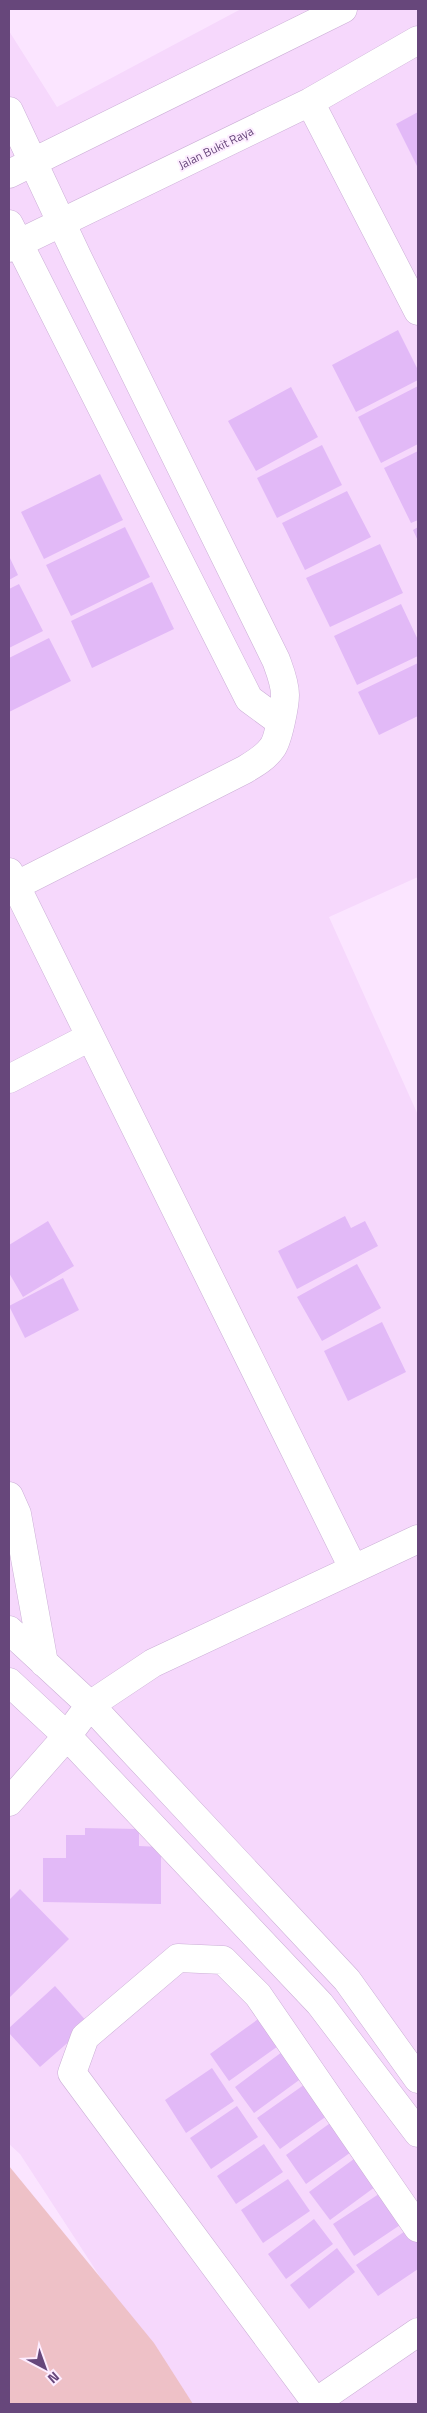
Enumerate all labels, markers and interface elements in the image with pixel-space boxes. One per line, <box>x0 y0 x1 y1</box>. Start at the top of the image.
street label: Jalan Bukit Raya <box>175 121 257 174</box>
north arrow <box>20 2343 70 2393</box>
text: N <box>43 2367 64 2389</box>

